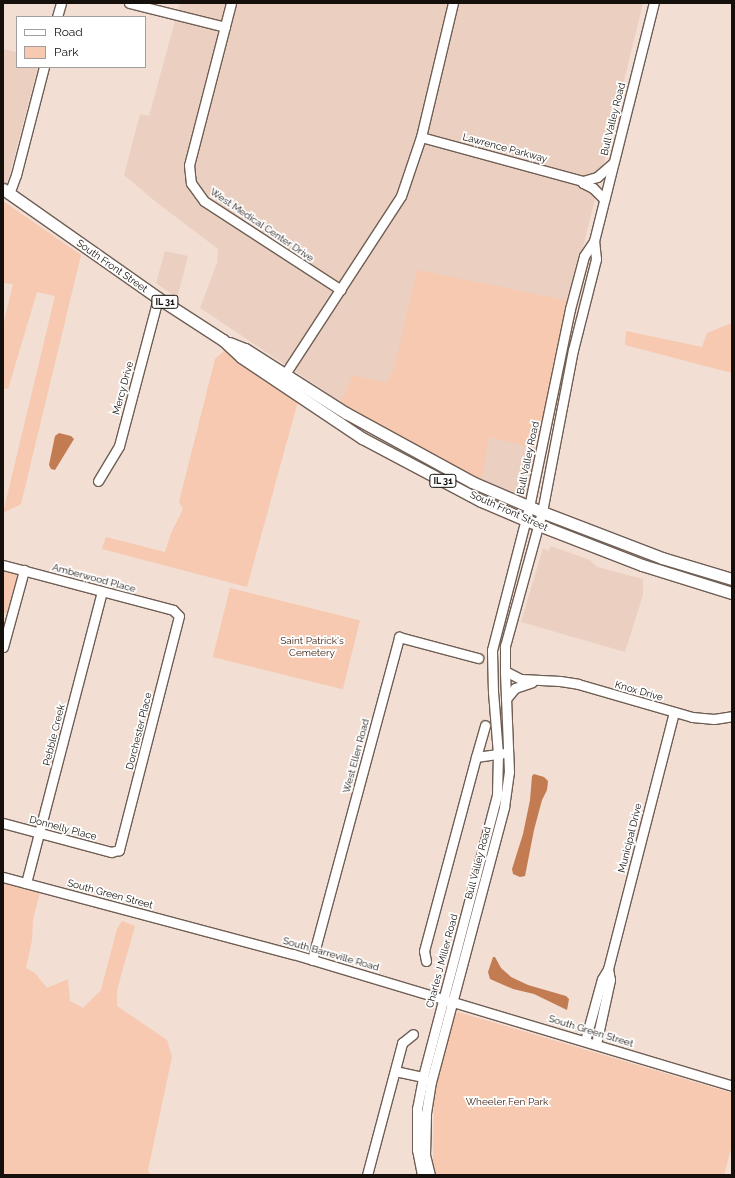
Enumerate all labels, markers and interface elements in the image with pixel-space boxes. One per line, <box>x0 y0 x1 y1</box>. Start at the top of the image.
legend <box>16 16 146 68</box>
text: Road <box>54 25 83 39</box>
text: Park <box>54 45 79 59</box>
street label: Bull Valley Road <box>598 81 628 157</box>
street label: Lawrence Parkway <box>461 131 549 165</box>
street label: West Medical Center Drive <box>208 186 316 264</box>
street label: South Front Street <box>74 237 150 295</box>
road number: IL 31 <box>151 295 179 309</box>
street label: Mercy Drive <box>110 360 136 416</box>
street label: Bull Valley Road <box>514 420 542 496</box>
road number: IL 31 <box>429 474 457 488</box>
street label: South Front Street <box>468 488 550 534</box>
street label: Amberwood Place <box>51 561 137 595</box>
park label: Saint Patrick's Cemetery <box>280 634 344 658</box>
street label: Knox Drive <box>614 678 664 704</box>
street label: Dorchester Place <box>124 691 154 771</box>
street label: Pebble Creek <box>41 703 67 767</box>
street label: West Ellen Road <box>340 718 372 794</box>
street label: Municipal Drive <box>616 802 644 874</box>
street label: Donnelly Place <box>28 813 98 843</box>
street label: Bull Valley Road <box>462 825 494 901</box>
street label: South Green Street <box>66 877 154 911</box>
street label: Charles J Miller Road <box>424 912 460 1010</box>
street label: South Barreville Road <box>281 934 381 974</box>
street label: South Green Street <box>547 1012 635 1050</box>
park label: Wheeler Fen Park <box>466 1096 548 1108</box>

